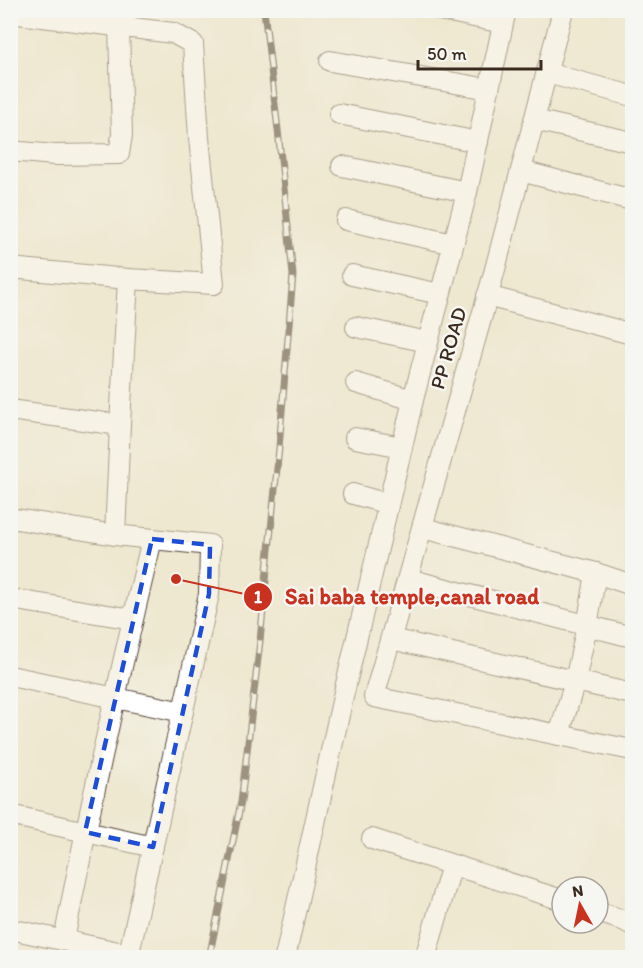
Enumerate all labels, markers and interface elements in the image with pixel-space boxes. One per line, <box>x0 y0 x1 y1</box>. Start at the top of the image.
scale bar <box>418 33 541 71</box>
text: 50 m <box>427 43 467 65</box>
street label: PP ROAD <box>424 304 472 392</box>
callout: Sai baba temple,canal road <box>243 577 551 617</box>
text: Sai baba temple,canal road <box>285 583 539 610</box>
text: 1 <box>254 586 263 608</box>
north arrow <box>550 875 610 935</box>
text: N <box>571 880 585 901</box>

